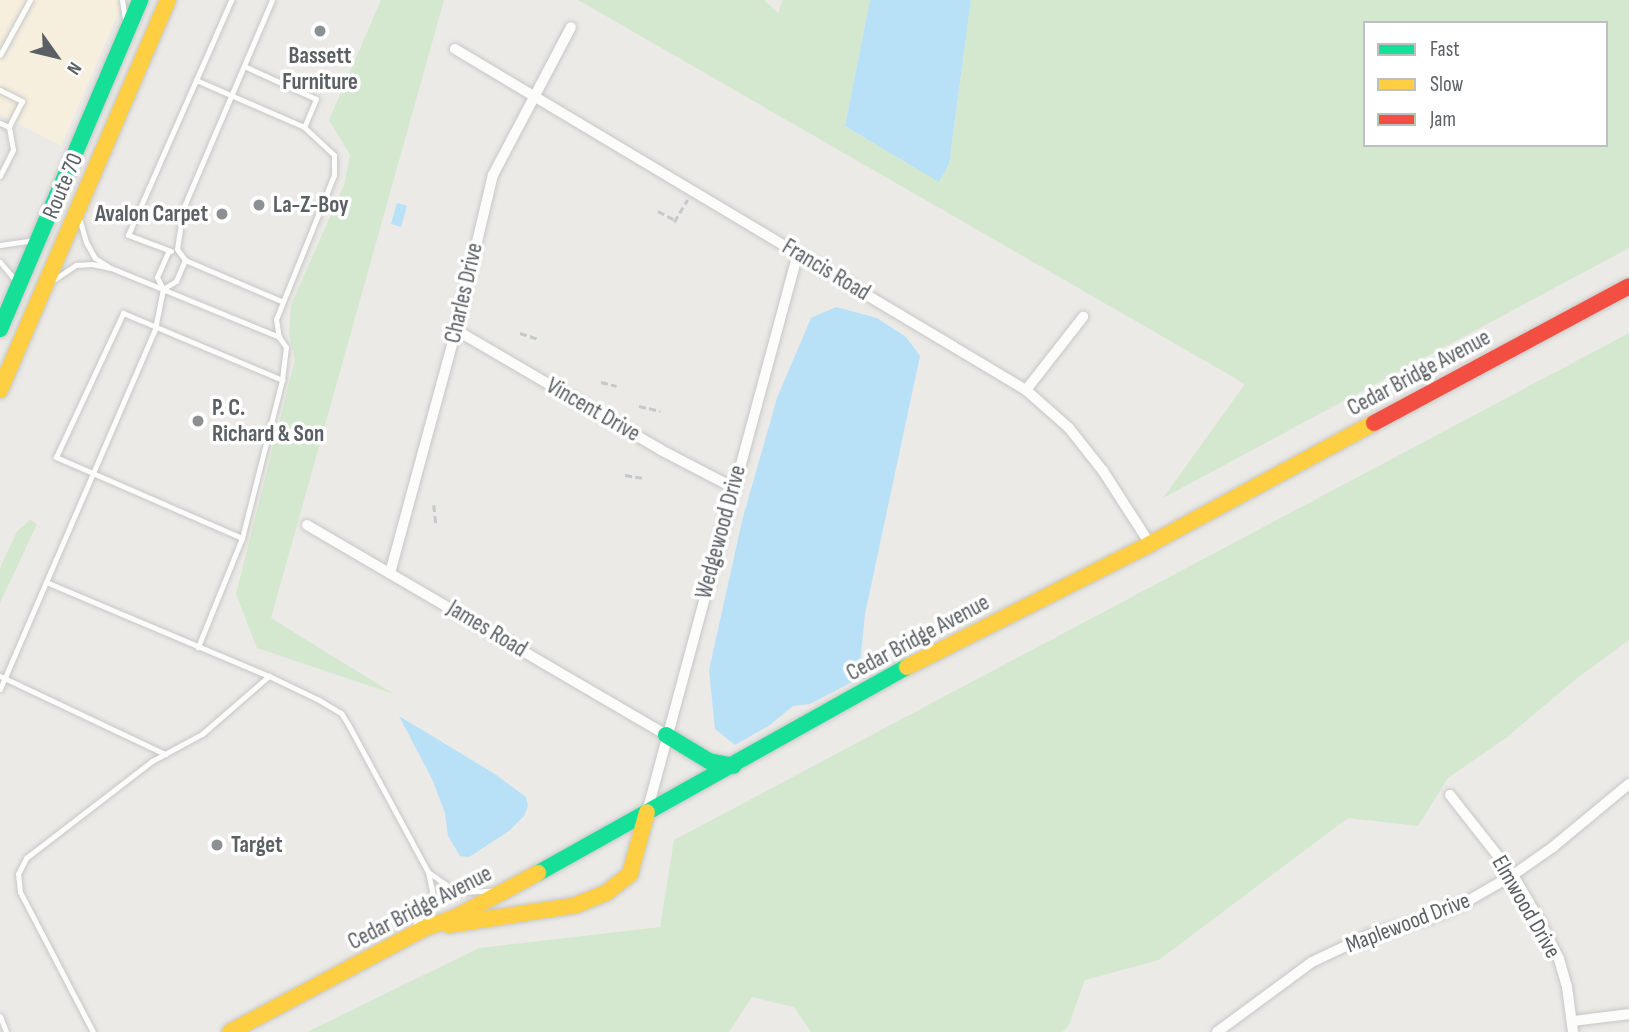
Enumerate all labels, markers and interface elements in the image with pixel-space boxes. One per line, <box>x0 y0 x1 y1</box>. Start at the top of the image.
north arrow <box>21 21 91 91</box>
legend <box>1363 21 1608 147</box>
marker: Bassett Furniture <box>312 23 328 39</box>
text: Fast <box>1430 37 1460 62</box>
place label: Bassett Furniture <box>282 42 358 96</box>
text: N <box>61 57 86 79</box>
text: Slow <box>1430 72 1463 97</box>
text: Jam <box>1430 107 1456 132</box>
street label: Route 70 <box>37 149 89 223</box>
place label: La-Z-Boy <box>273 191 349 219</box>
marker: La-Z-Boy <box>251 197 267 213</box>
place label: Avalon Carpet <box>95 200 208 228</box>
marker: Avalon Carpet <box>214 206 230 222</box>
street label: Francis Road <box>777 233 875 307</box>
street label: Charles Drive <box>439 240 489 346</box>
street label: Cedar Bridge Avenue <box>1343 324 1495 422</box>
street label: Vincent Drive <box>541 372 645 448</box>
place label: P. C. Richard & Son <box>212 394 324 448</box>
marker: P. C. Richard & Son <box>190 413 206 429</box>
street label: Wedgewood Drive <box>690 462 752 602</box>
street label: Cedar Bridge Avenue <box>842 589 994 687</box>
street label: James Road <box>442 595 532 663</box>
place label: Target <box>231 831 283 859</box>
marker: Target <box>209 837 225 853</box>
street label: Elmwood Drive <box>1486 851 1566 963</box>
street label: Cedar Bridge Avenue <box>343 860 497 956</box>
street label: Maplewood Drive <box>1342 887 1474 959</box>

